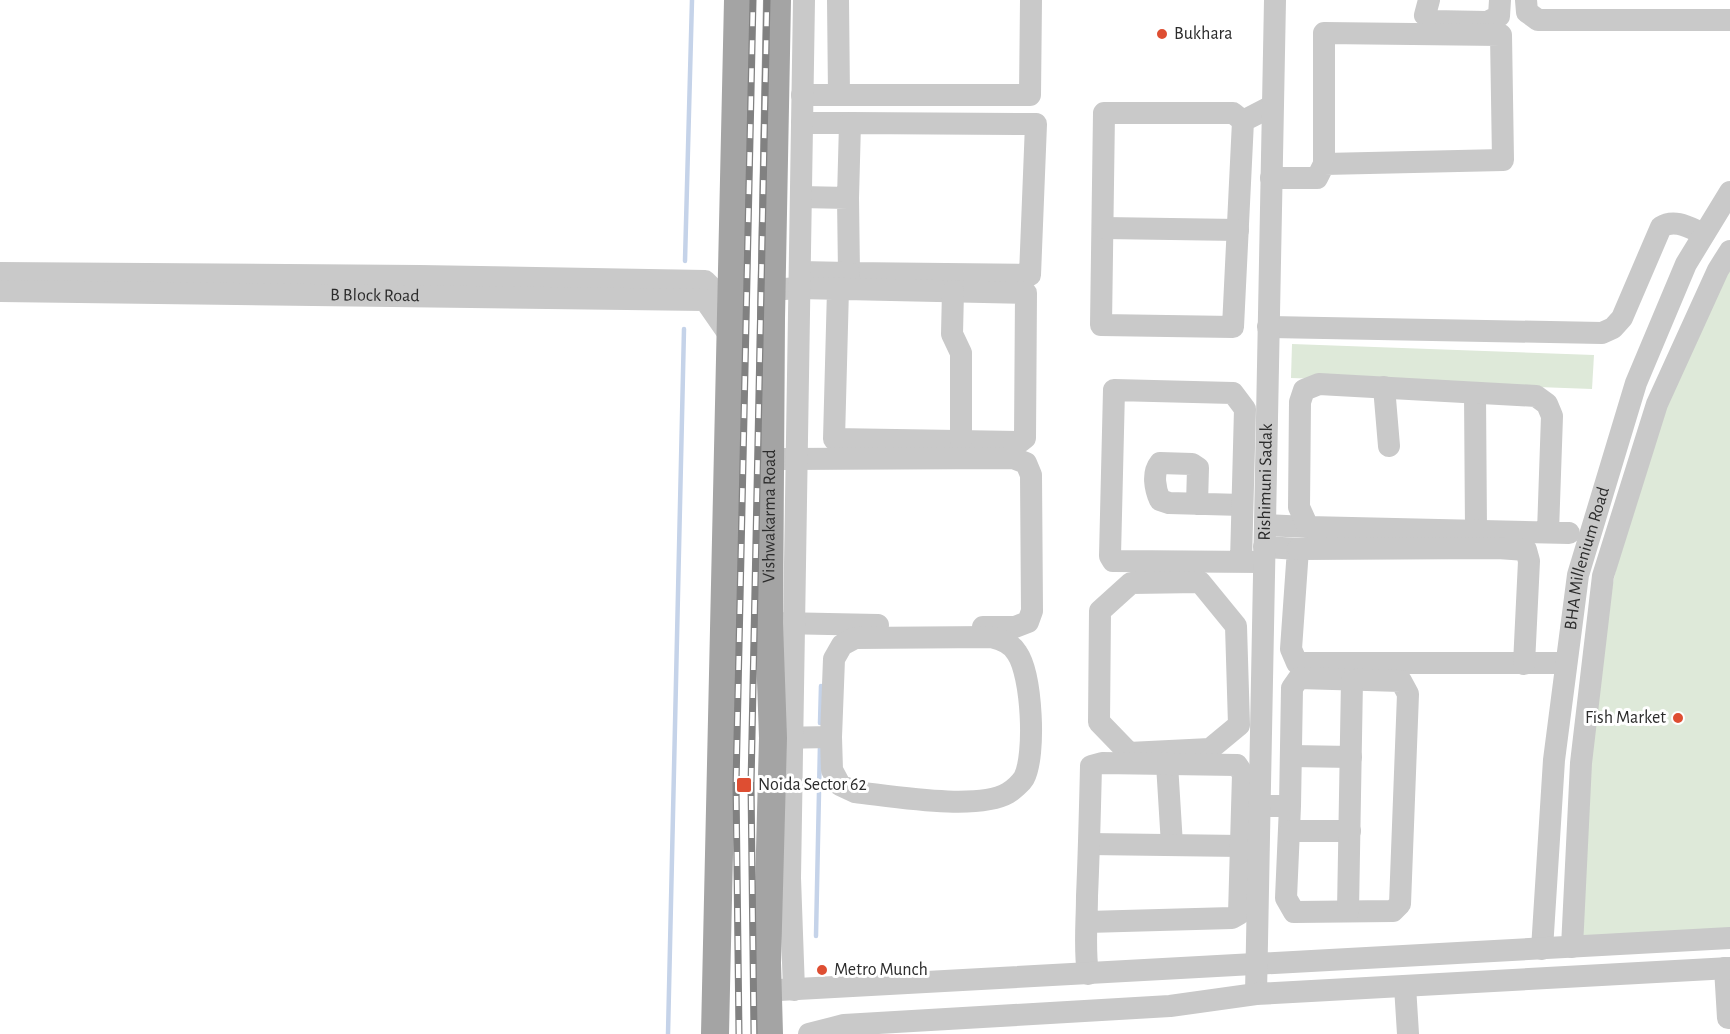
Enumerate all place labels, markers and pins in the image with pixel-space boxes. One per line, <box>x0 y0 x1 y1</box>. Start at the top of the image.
place label: Bukhara <box>1174 25 1233 43</box>
marker: Bukhara <box>1155 27 1169 41</box>
place label: Fish Market <box>1585 709 1666 727</box>
marker: Fish Market <box>1671 711 1685 725</box>
marker: Noida Sector 62 <box>735 776 753 794</box>
place label: Noida Sector 62 <box>758 776 867 794</box>
place label: Metro Munch <box>834 961 928 979</box>
marker: Metro Munch <box>815 963 829 977</box>

